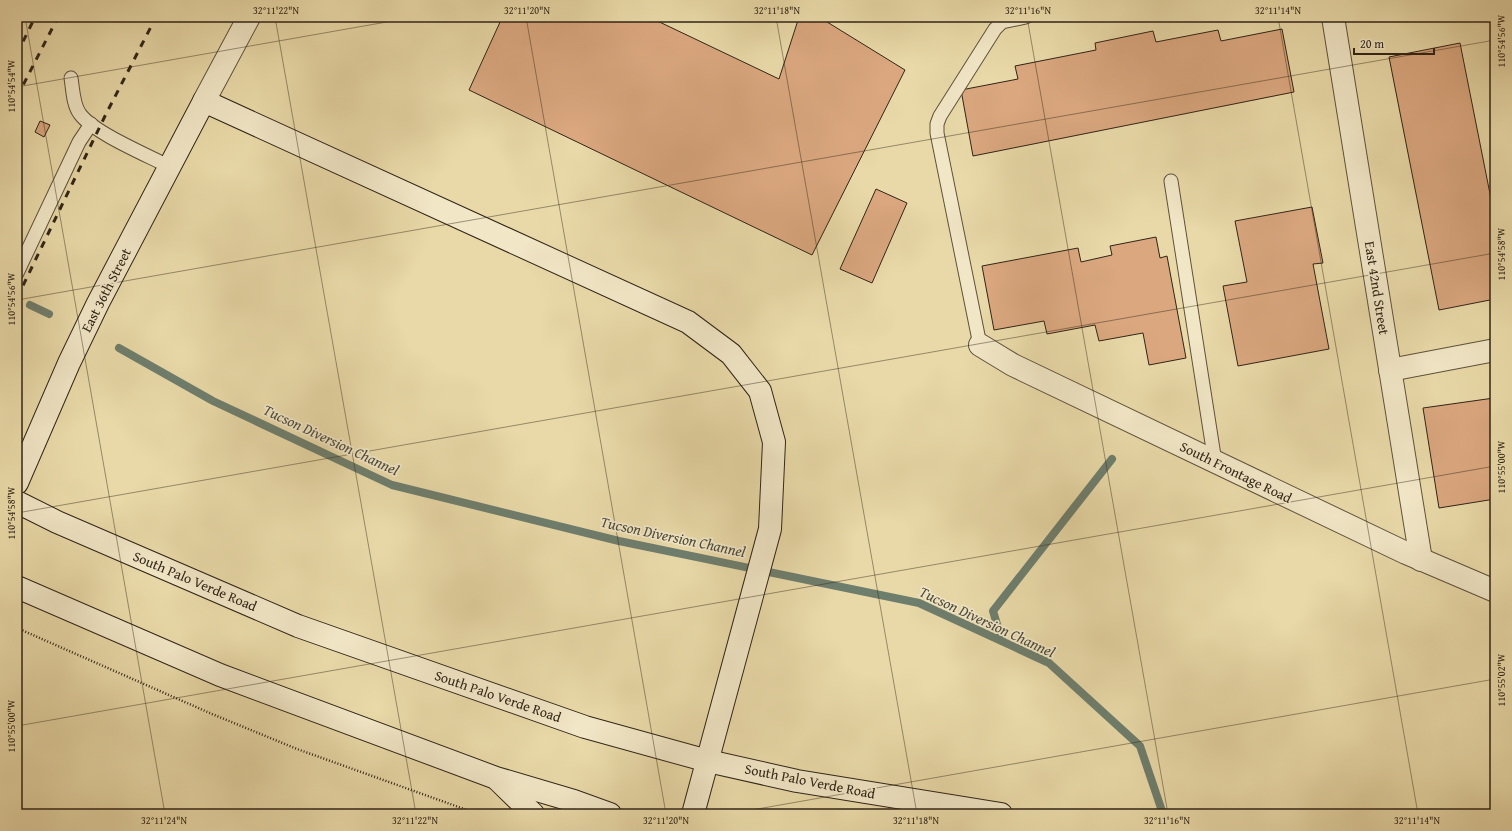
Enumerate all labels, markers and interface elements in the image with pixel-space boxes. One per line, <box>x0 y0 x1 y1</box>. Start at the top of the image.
text: 32°11'22"N <box>253 3 299 18</box>
text: 32°11'20"N <box>504 3 550 18</box>
text: 32°11'18"N <box>754 3 800 18</box>
text: 32°11'16"N <box>1005 3 1051 18</box>
text: 32°11'14"N <box>1255 3 1301 18</box>
text: 110°54'56"W <box>1494 14 1509 67</box>
scale bar <box>1354 30 1434 56</box>
text: 20 m <box>1360 35 1384 52</box>
text: 110°54'54"W <box>4 59 19 112</box>
text: 110°54'58"W <box>1494 227 1509 280</box>
street label: East 42nd Street <box>1360 240 1394 336</box>
street label: East 36th Street <box>76 244 136 336</box>
text: 110°54'56"W <box>4 272 19 325</box>
water label: Tucson Diversion Channel <box>260 399 403 480</box>
street label: South Frontage Road <box>1177 436 1296 508</box>
text: 110°55'00"W <box>1494 440 1509 493</box>
text: 110°54'58"W <box>4 486 19 539</box>
water label: Tucson Diversion Channel <box>599 511 748 562</box>
street label: South Palo Verde Road <box>130 546 260 616</box>
water label: Tucson Diversion Channel <box>916 581 1059 662</box>
text: 110°55'02"W <box>1494 653 1509 706</box>
street label: South Palo Verde Road <box>432 665 564 727</box>
text: 110°55'00"W <box>4 699 19 752</box>
street label: South Palo Verde Road <box>743 759 878 804</box>
text: 32°11'24"N <box>141 813 187 828</box>
text: 32°11'22"N <box>392 813 438 828</box>
text: 32°11'20"N <box>643 813 689 828</box>
text: 32°11'18"N <box>893 813 939 828</box>
text: 32°11'16"N <box>1144 813 1190 828</box>
text: 32°11'14"N <box>1394 813 1440 828</box>

